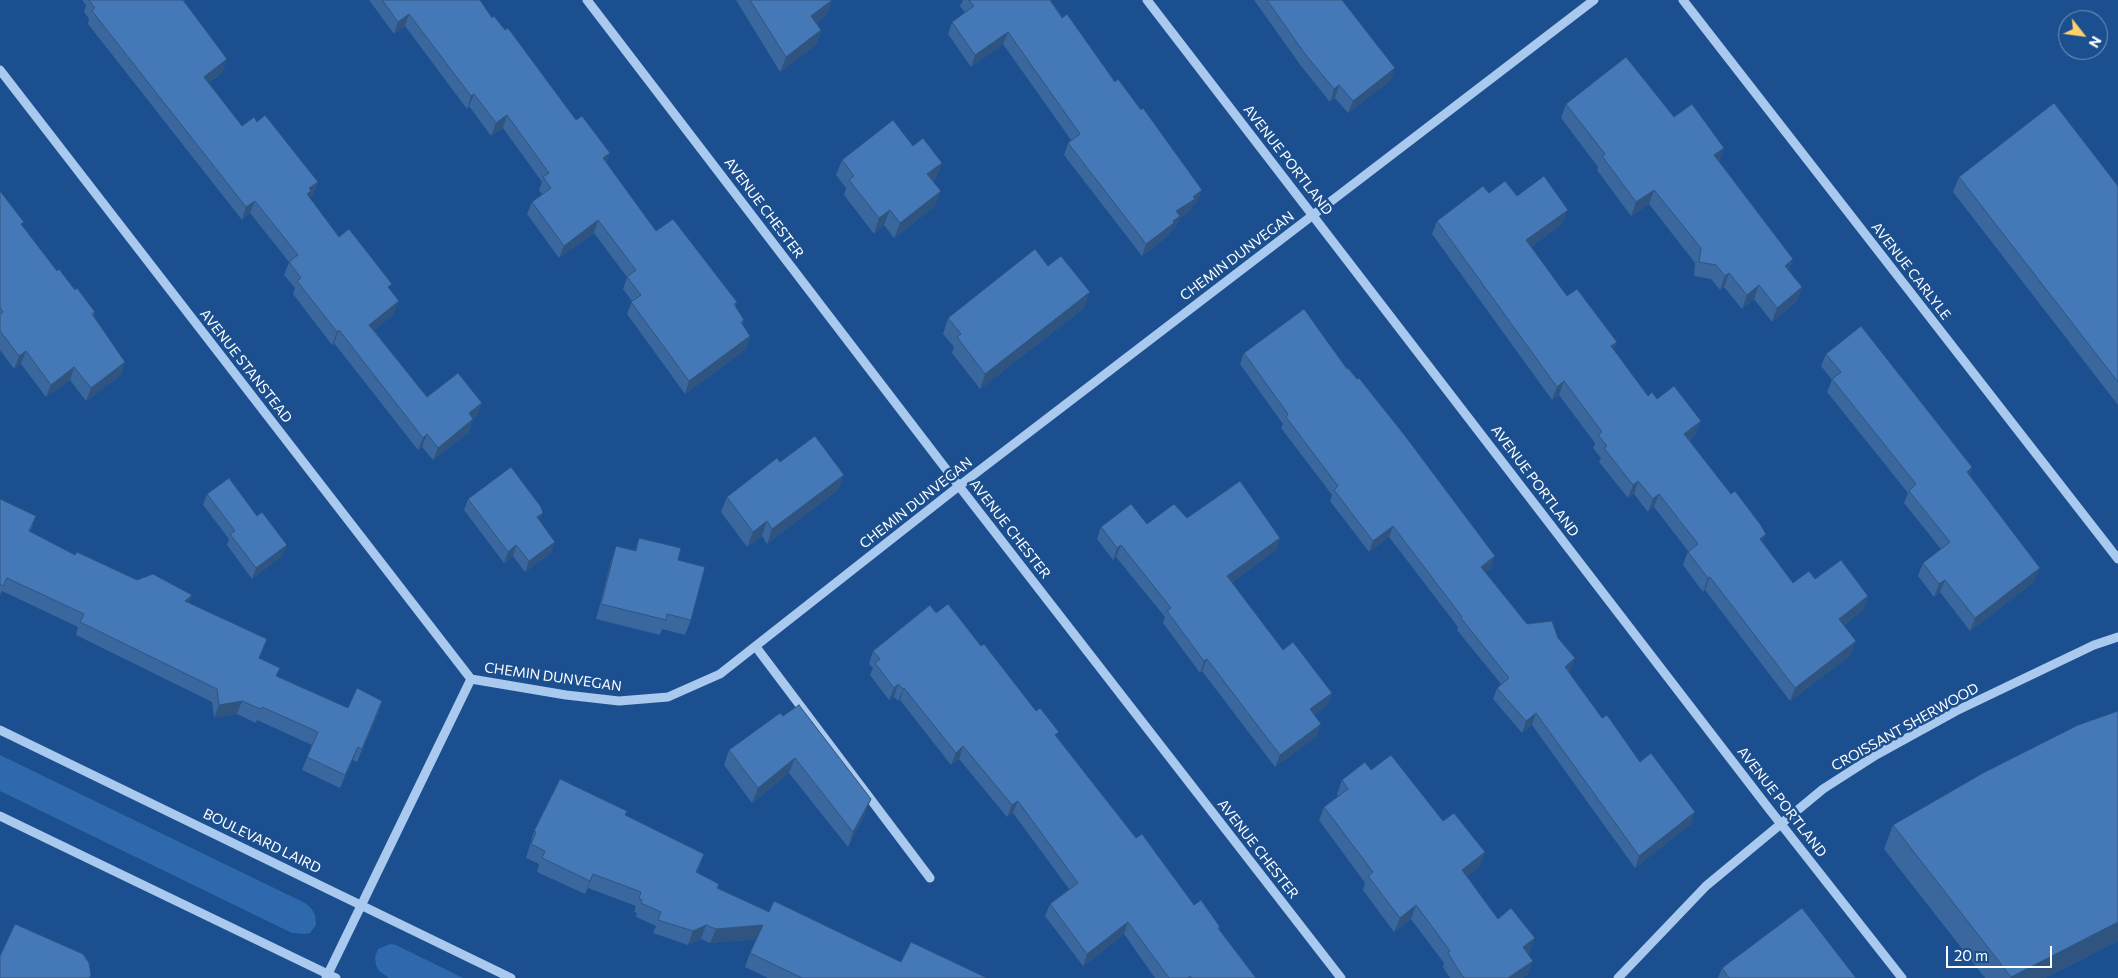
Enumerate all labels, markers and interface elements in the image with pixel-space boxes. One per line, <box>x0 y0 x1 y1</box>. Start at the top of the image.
north arrow <box>2058 10 2108 60</box>
text: N <box>2086 33 2106 51</box>
street label: AVENUE PORTLAND <box>1240 102 1336 218</box>
street label: AVENUE CHESTER <box>721 154 807 262</box>
street label: CHEMIN DUNVEGAN <box>1177 208 1297 304</box>
street label: AVENUE CARLYLE <box>1868 219 1954 323</box>
street label: AVENUE STANSTEAD <box>196 306 296 426</box>
street label: AVENUE PORTLAND <box>1488 422 1582 540</box>
street label: CHEMIN DUNVEGAN <box>856 454 976 552</box>
street label: AVENUE CHESTER <box>966 476 1054 582</box>
street label: CHEMIN DUNVEGAN <box>483 659 623 695</box>
street label: CROISSANT SHERWOOD <box>1828 679 1982 775</box>
street label: AVENUE PORTLAND <box>1734 744 1830 860</box>
street label: AVENUE CHESTER <box>1214 796 1302 902</box>
street label: BOULEVARD LAIRD <box>200 805 324 877</box>
scale bar <box>1948 936 2054 968</box>
text: 20 m <box>1954 946 1988 964</box>

